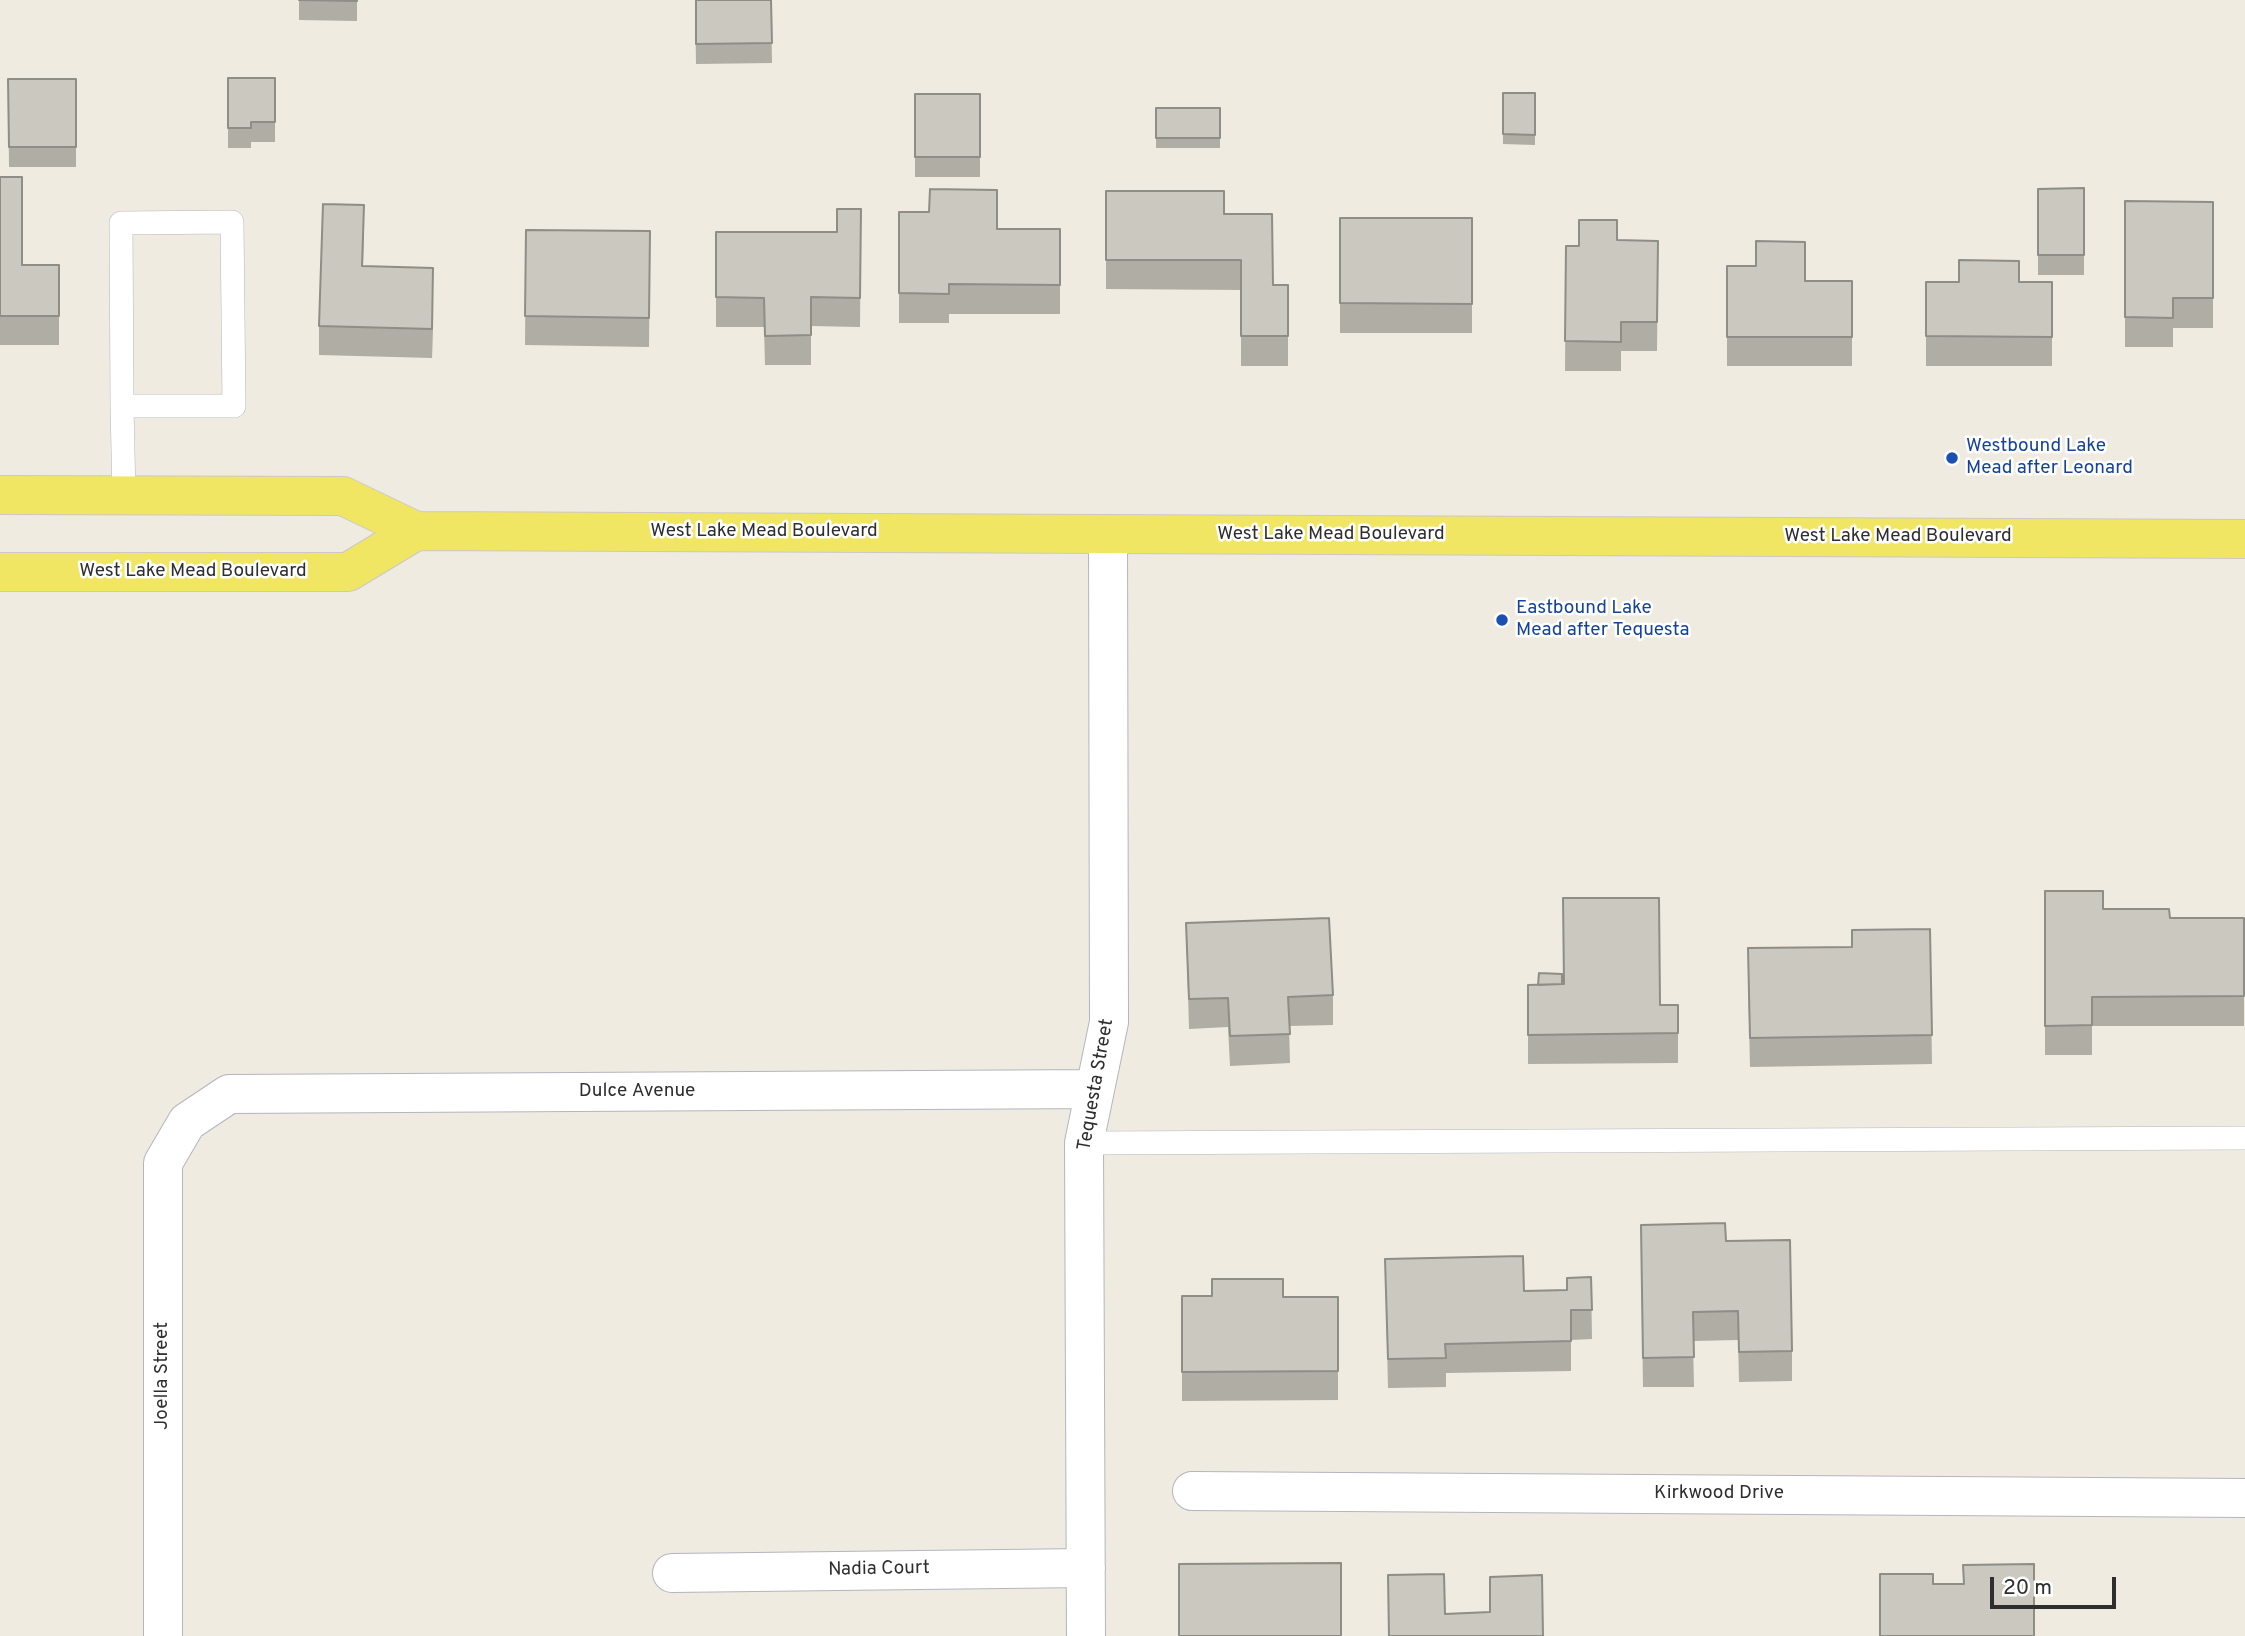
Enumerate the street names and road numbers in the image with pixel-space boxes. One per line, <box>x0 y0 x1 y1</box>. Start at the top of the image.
street label: West Lake Mead Boulevard <box>650 521 878 543</box>
street label: West Lake Mead Boulevard <box>1217 524 1445 546</box>
street label: West Lake Mead Boulevard <box>1784 526 2012 548</box>
street label: West Lake Mead Boulevard <box>79 561 307 583</box>
street label: Tequesta Street <box>1074 1017 1120 1153</box>
street label: Dulce Avenue <box>579 1081 695 1103</box>
street label: Joella Street <box>152 1322 174 1430</box>
street label: Kirkwood Drive <box>1654 1483 1784 1505</box>
street label: Nadia Court <box>828 1558 930 1582</box>

